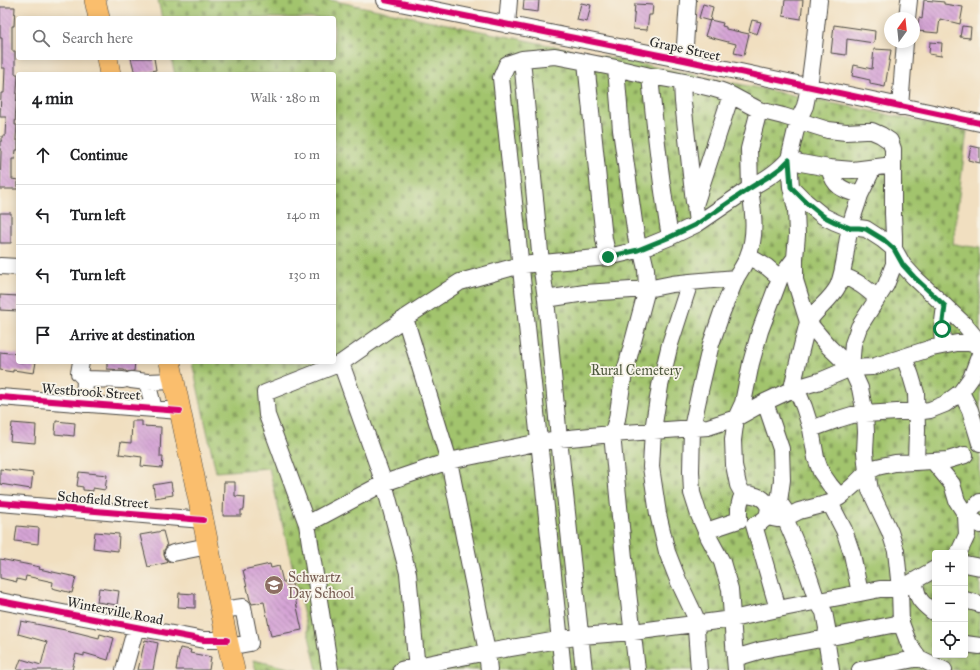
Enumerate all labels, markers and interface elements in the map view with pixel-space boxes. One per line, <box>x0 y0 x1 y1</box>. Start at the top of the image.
north arrow <box>884 12 920 48</box>
search box <box>16 16 336 60</box>
icon: search <box>30 27 52 49</box>
text: Search here <box>62 29 133 47</box>
street label: Grape Street <box>648 33 722 65</box>
text: 4 min <box>32 88 73 109</box>
text: Walk · 280 m <box>250 90 320 106</box>
icon: ahead <box>32 144 54 166</box>
text: Continue <box>70 146 128 164</box>
text: 10 m <box>294 147 320 163</box>
icon: left <box>32 204 54 226</box>
text: Turn left <box>70 206 126 224</box>
text: 140 m <box>286 207 320 223</box>
route end <box>599 248 617 266</box>
icon: left <box>32 264 54 286</box>
text: Turn left <box>70 266 126 284</box>
text: 130 m <box>288 267 320 283</box>
route start <box>933 320 951 338</box>
icon: arrive <box>32 324 54 346</box>
text: Arrive at destination <box>70 326 195 344</box>
park label: Rural Cemetery <box>591 362 682 379</box>
street label: Westbrook Street <box>41 380 141 404</box>
street label: Schofield Street <box>57 488 149 512</box>
map controls <box>932 550 968 658</box>
button: + <box>932 550 968 586</box>
place label: Schwartz Day School <box>288 569 354 602</box>
school or university icon: Schwartz Day School <box>263 574 285 596</box>
button: − <box>932 586 968 622</box>
street label: Winterville Road <box>65 593 165 629</box>
button: locate <box>932 622 968 658</box>

